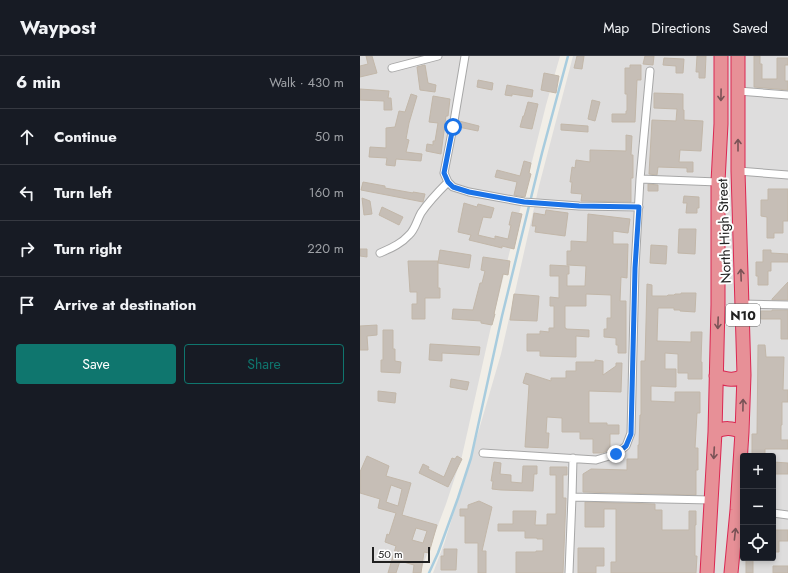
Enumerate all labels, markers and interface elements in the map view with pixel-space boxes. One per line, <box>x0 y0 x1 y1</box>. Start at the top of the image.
text: Waypost <box>20 14 96 41</box>
text: Map <box>603 18 629 38</box>
text: Directions <box>651 18 711 38</box>
text: Saved <box>733 18 768 38</box>
text: 6 min <box>16 70 61 94</box>
text: Walk · 430 m <box>269 73 344 92</box>
one-way arrow <box>718 88 725 101</box>
route start <box>444 118 462 136</box>
icon: ahead <box>16 126 38 148</box>
text: Continue <box>54 126 117 148</box>
text: 50 m <box>315 127 344 146</box>
one-way arrow <box>734 139 742 152</box>
street label: North High Street <box>712 178 736 284</box>
icon: left <box>16 182 38 204</box>
text: Turn left <box>54 182 112 204</box>
text: 160 m <box>309 183 344 202</box>
icon: right <box>16 238 38 260</box>
text: Turn right <box>54 238 122 260</box>
text: 220 m <box>307 239 344 258</box>
one-way arrow <box>738 269 745 282</box>
icon: arrive <box>16 294 38 316</box>
text: Arrive at destination <box>54 294 196 316</box>
road number: N10 <box>726 304 760 326</box>
one-way arrow <box>714 316 721 329</box>
button: Save <box>16 344 176 384</box>
button: Share <box>184 344 344 384</box>
one-way arrow <box>739 399 747 412</box>
route end <box>607 445 625 463</box>
one-way arrow <box>710 446 717 459</box>
map controls <box>740 453 776 561</box>
button: + <box>740 453 776 489</box>
button: − <box>740 489 776 525</box>
button: locate <box>740 525 776 561</box>
one-way arrow <box>731 528 738 541</box>
scale bar <box>372 545 430 564</box>
text: 50 m <box>378 546 403 562</box>

